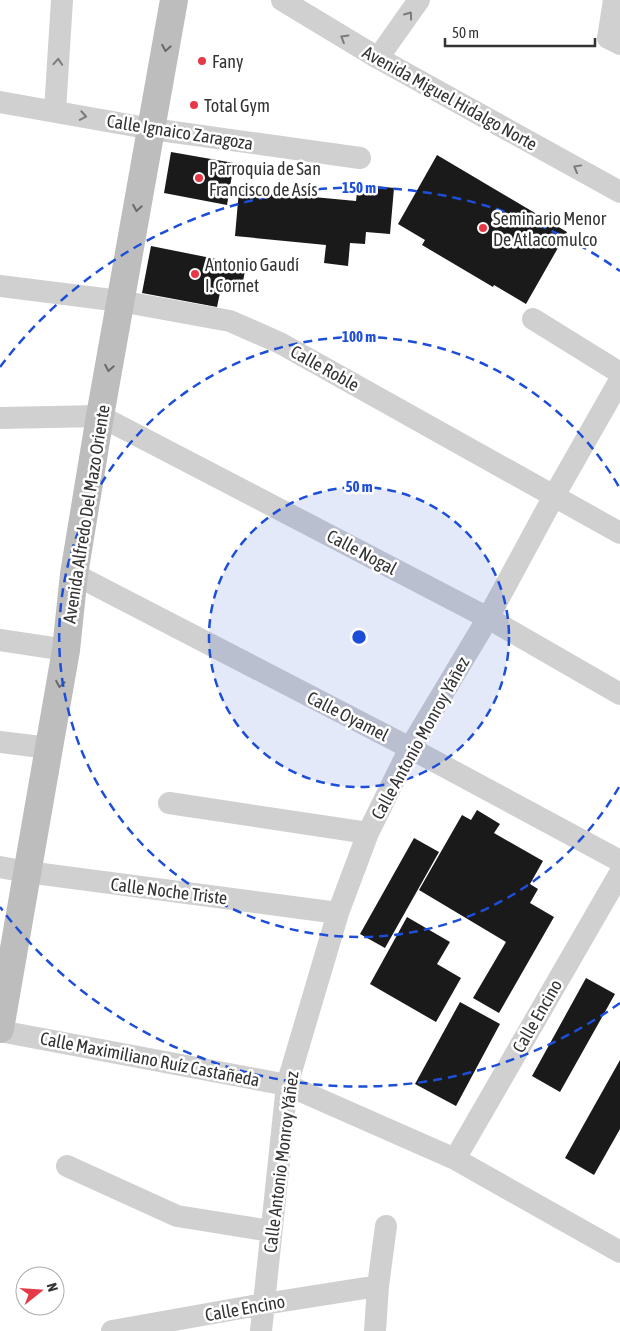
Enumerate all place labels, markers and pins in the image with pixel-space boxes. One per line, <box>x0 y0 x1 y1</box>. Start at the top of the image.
place label: Fany <box>212 51 243 72</box>
marker: Fany <box>196 55 208 67</box>
place label: Total Gym <box>204 95 270 116</box>
marker: Total Gym <box>188 99 200 111</box>
place label: Parroquia de San Francisco de Asís <box>209 158 321 200</box>
marker: Parroquia de San Francisco de Asís <box>193 172 205 184</box>
place label: Seminario Menor De Atlacomulco <box>493 208 607 250</box>
marker: Seminario Menor De Atlacomulco <box>477 222 489 234</box>
place label: Antonio Gaudí I. Cornet <box>205 254 299 296</box>
marker: Antonio Gaudí I. Cornet <box>189 268 201 280</box>
centre of rings <box>350 628 368 646</box>

